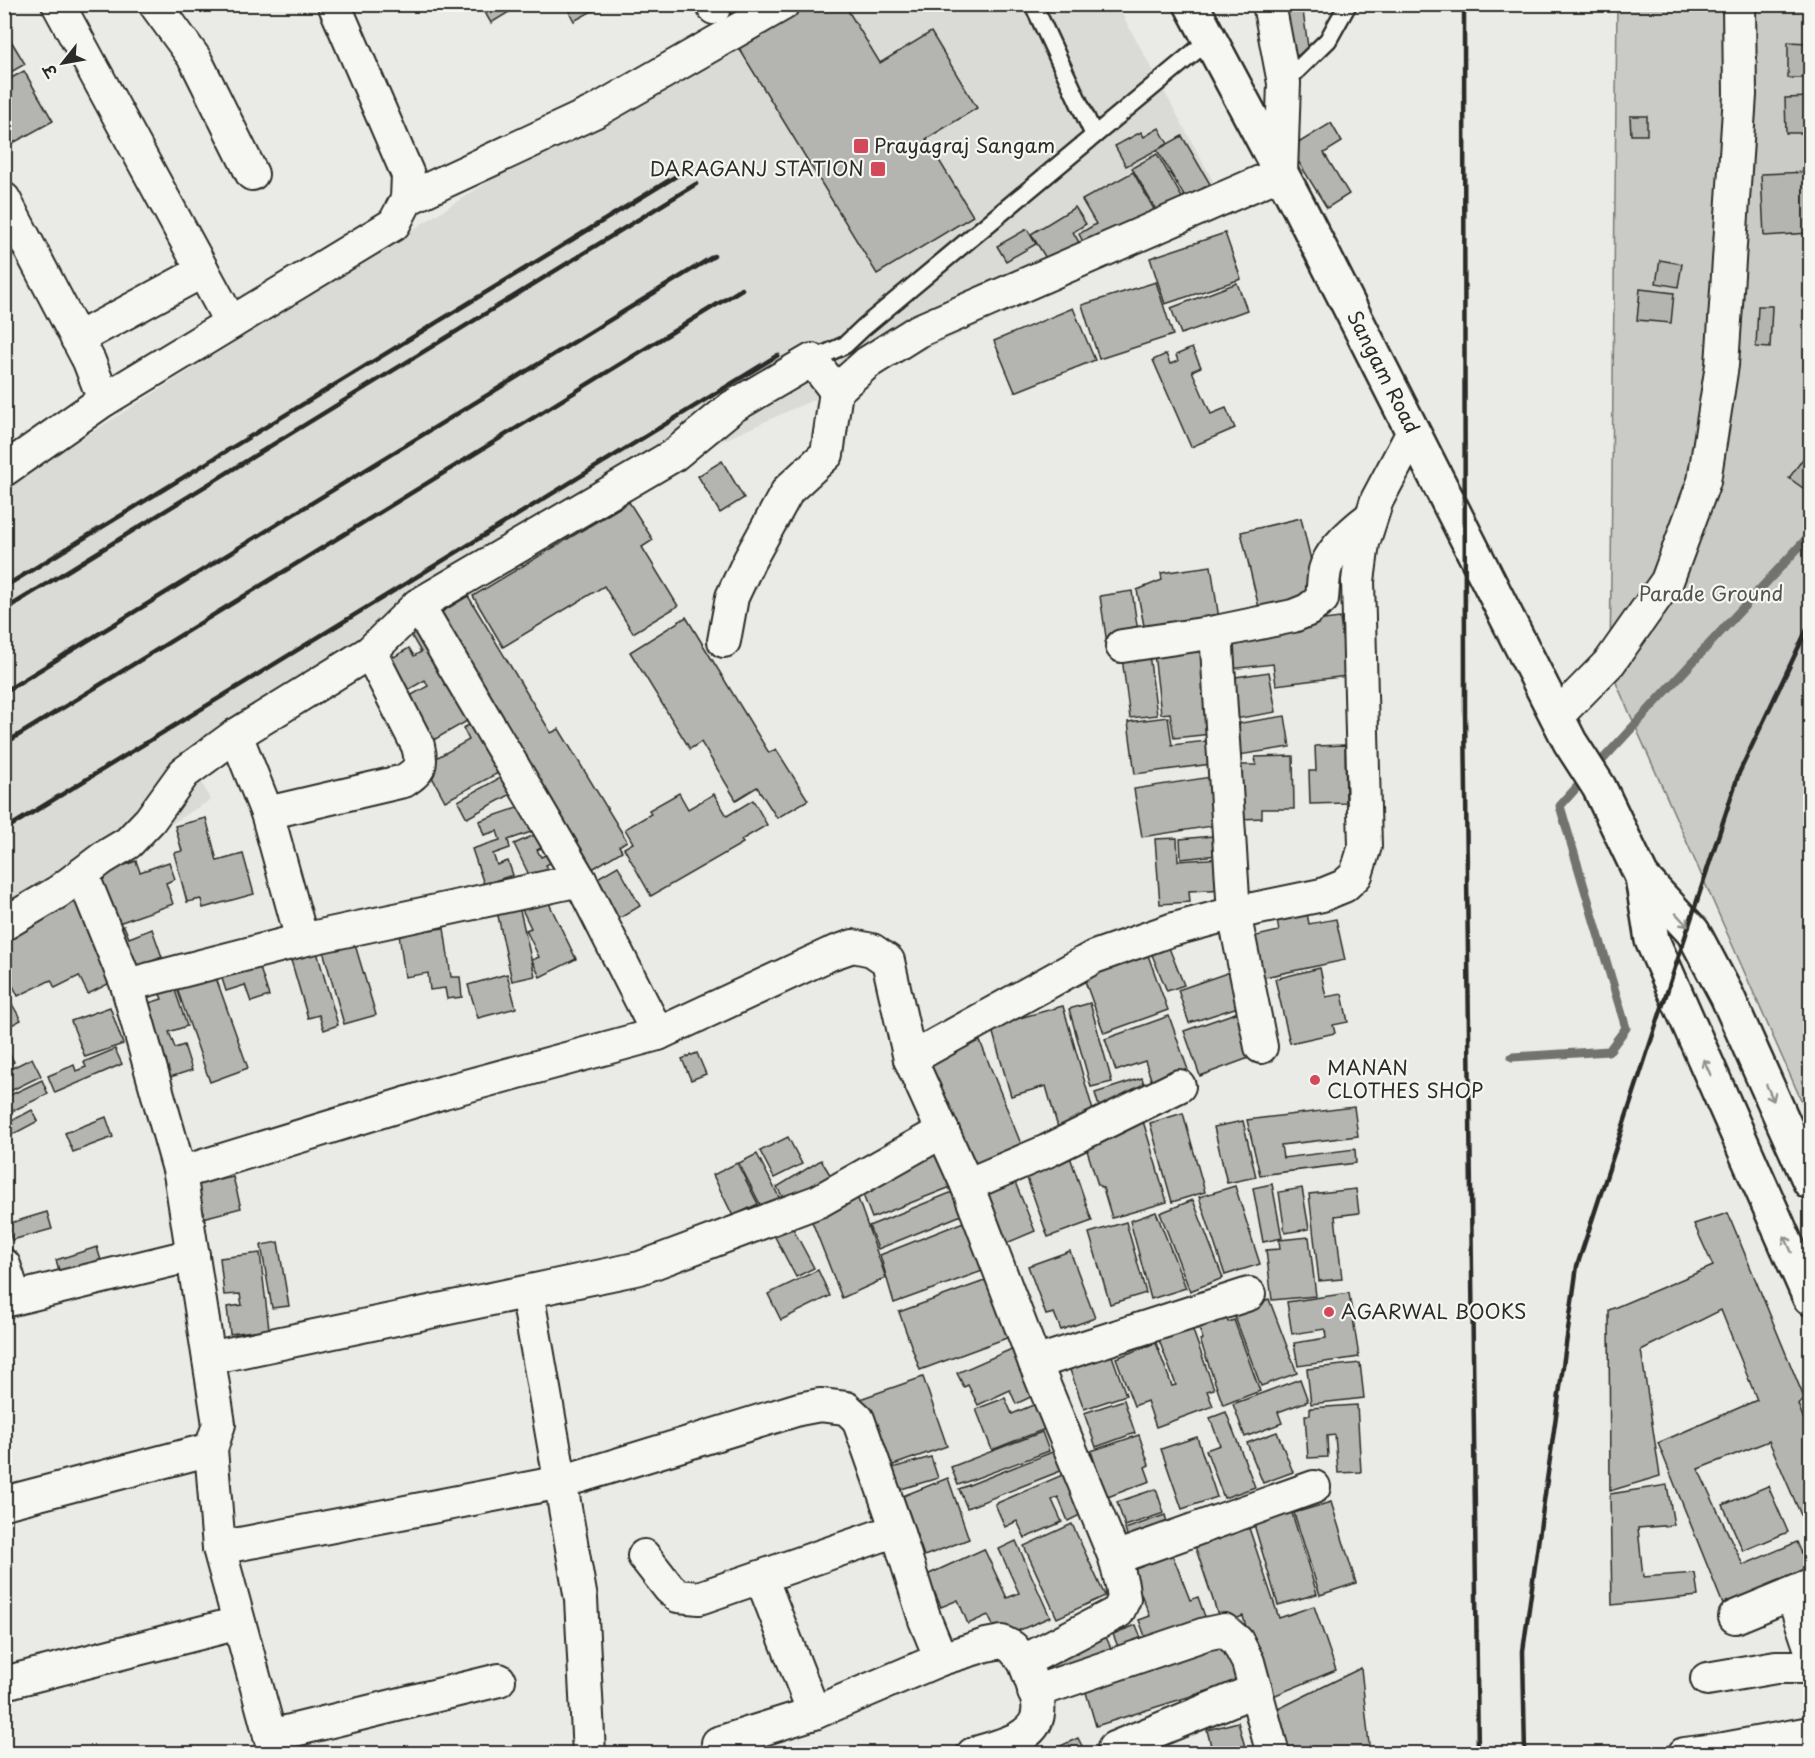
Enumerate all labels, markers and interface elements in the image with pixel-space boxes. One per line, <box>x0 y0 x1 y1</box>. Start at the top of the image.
north arrow <box>33 33 93 93</box>
text: उ <box>36 59 63 84</box>
place label: Prayagraj Sangam <box>874 130 1055 160</box>
marker: Prayagraj Sangam <box>852 137 870 155</box>
place label: DARAGANJ STATION <box>650 153 864 183</box>
marker: DARAGANJ STATION <box>869 160 887 178</box>
street label: Sangam Road <box>1340 305 1428 438</box>
park label: Parade Ground <box>1639 578 1783 608</box>
one-way arrow <box>1675 912 1689 927</box>
place label: MANAN CLOTHES SHOP <box>1327 1052 1483 1105</box>
one-way arrow <box>1701 1058 1713 1076</box>
marker: MANAN CLOTHES SHOP <box>1308 1073 1322 1087</box>
one-way arrow <box>1765 1083 1777 1101</box>
one-way arrow <box>1781 1236 1793 1254</box>
place label: AGARWAL BOOKS <box>1341 1296 1526 1326</box>
marker: AGARWAL BOOKS <box>1322 1305 1336 1319</box>

